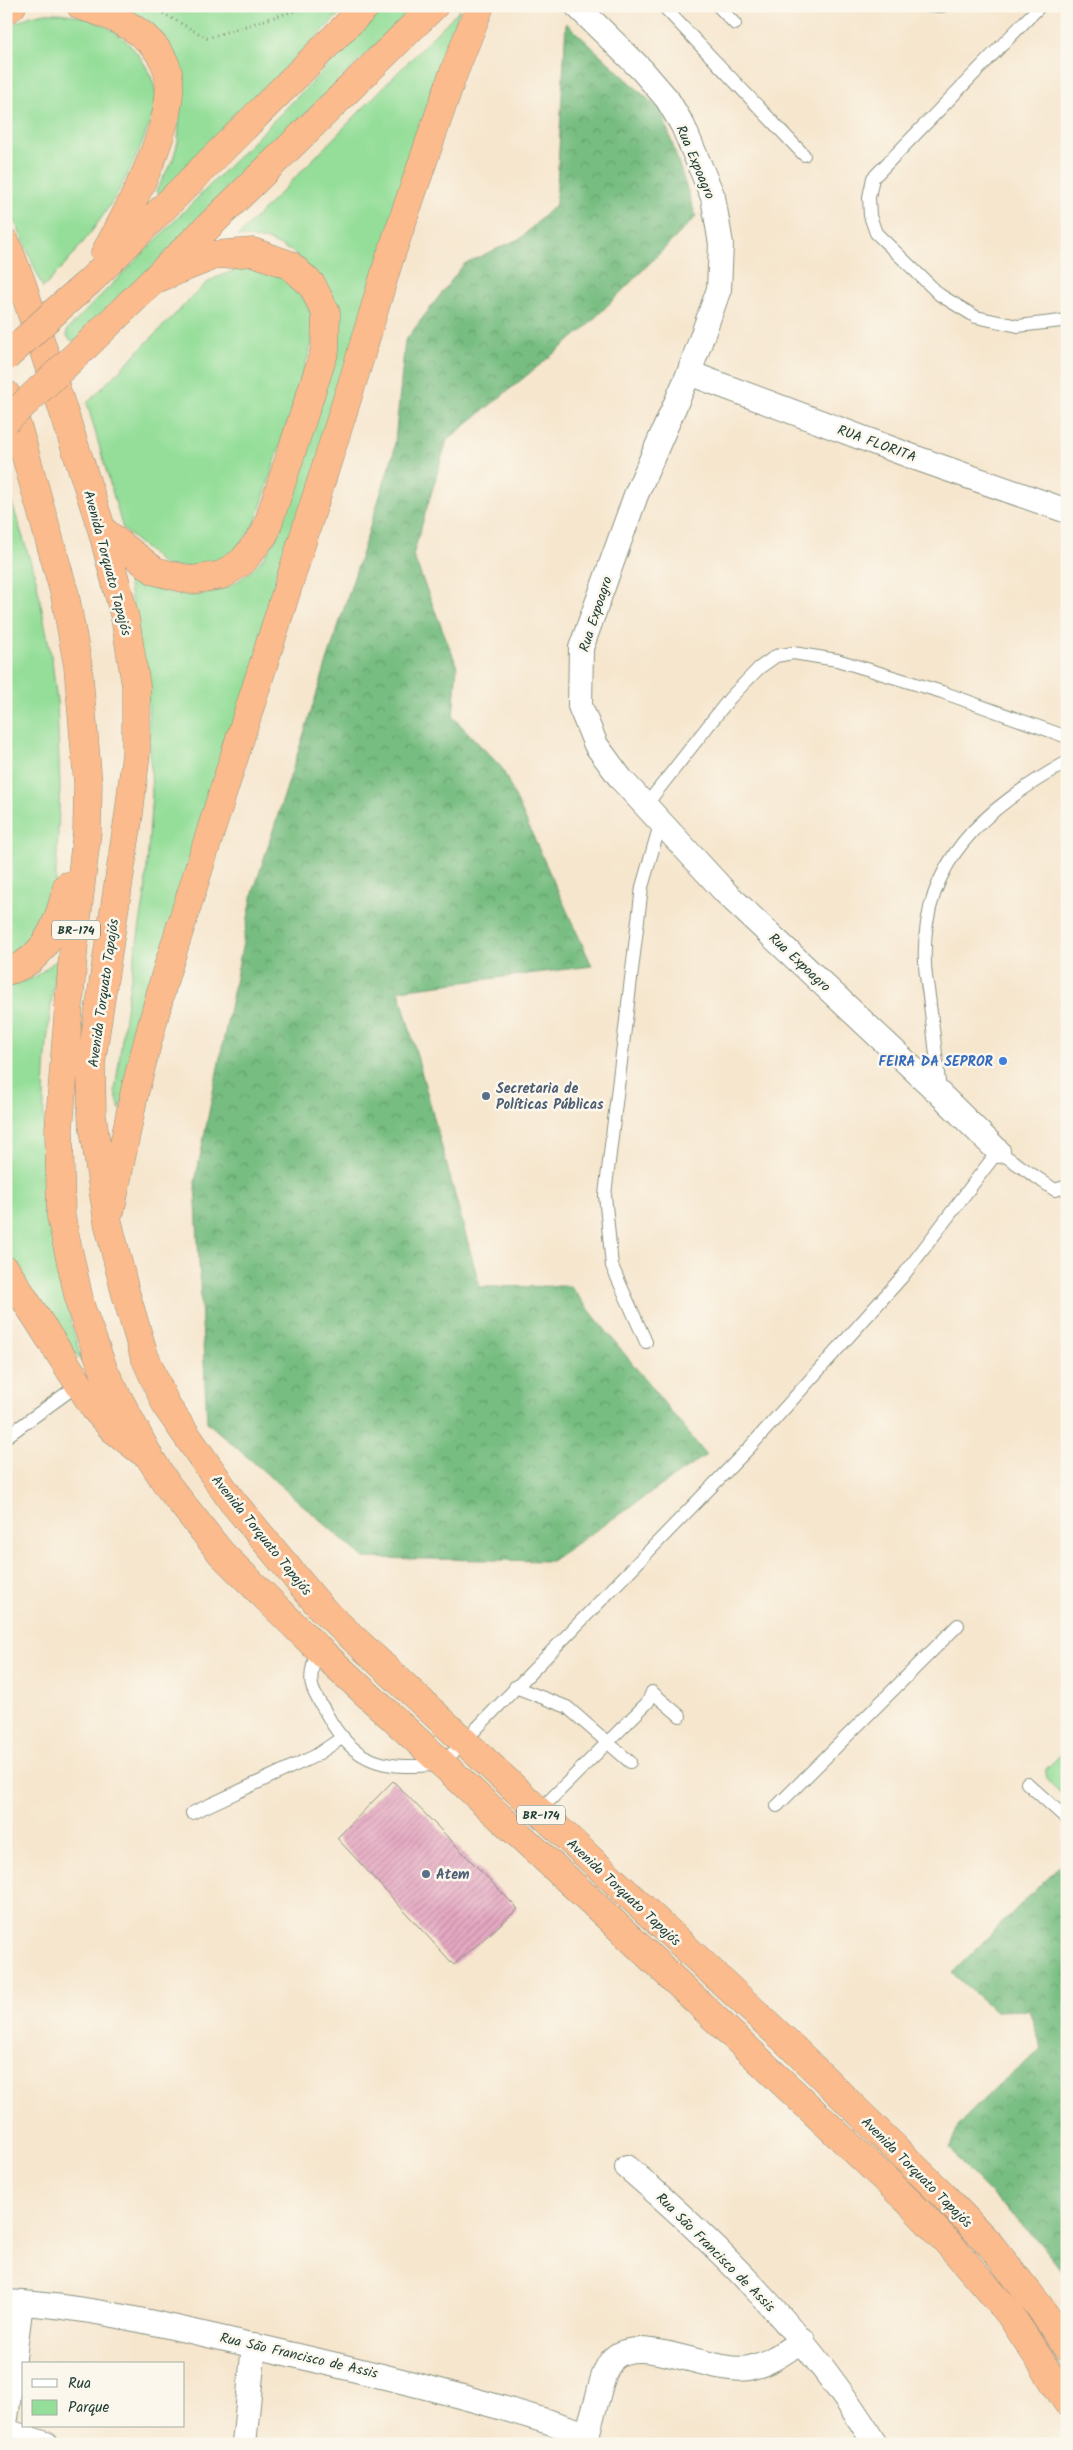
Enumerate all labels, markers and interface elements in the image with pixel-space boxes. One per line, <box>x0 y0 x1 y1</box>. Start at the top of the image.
street label: Rua Expoagro <box>670 122 721 203</box>
street label: RUA FLORITA <box>834 419 919 468</box>
street label: Avenida Torquato Tapajós <box>77 488 137 638</box>
street label: Rua Expoagro <box>573 574 619 655</box>
street label: Avenida Torquato Tapajós <box>83 917 125 1069</box>
road number: BR-174 <box>52 920 100 940</box>
street label: Rua Expoagro <box>763 928 836 998</box>
place label: FEIRA DA SEPROR <box>879 1051 994 1073</box>
marker: FEIRA DA SEPROR <box>997 1055 1009 1067</box>
place label: Secretaria de Políticas Públicas <box>496 1078 604 1116</box>
marker: Secretaria de Políticas Públicas <box>480 1090 492 1102</box>
street label: Avenida Torquato Tapajós <box>206 1471 317 1601</box>
road number: BR-174 <box>517 1806 565 1824</box>
street label: Avenida Torquato Tapajós <box>561 1834 686 1952</box>
place label: Atem <box>436 1864 470 1886</box>
marker: Atem <box>420 1868 432 1880</box>
street label: Avenida Torquato Tapajós <box>856 2112 977 2233</box>
street label: Rua São Francisco de Assis <box>650 2188 780 2318</box>
street label: Rua São Francisco de Assis <box>218 2327 380 2385</box>
legend <box>22 2362 185 2428</box>
text: Rua <box>68 2372 91 2396</box>
text: Parque <box>68 2396 109 2420</box>

